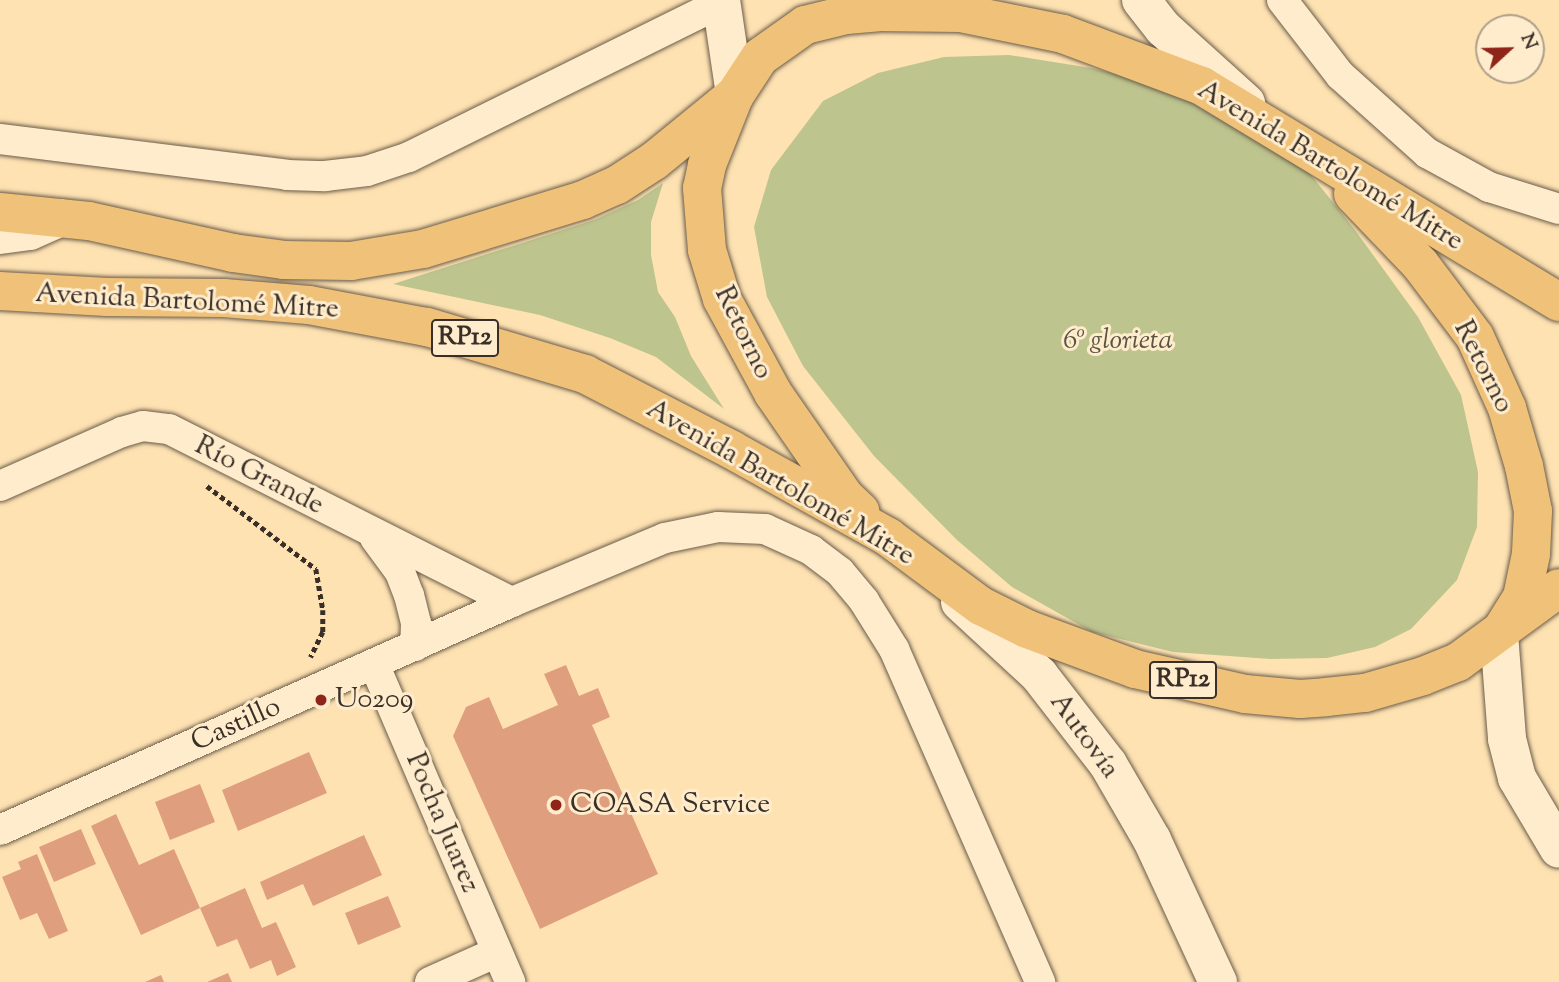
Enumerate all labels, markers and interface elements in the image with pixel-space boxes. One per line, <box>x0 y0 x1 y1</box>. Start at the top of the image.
north arrow <box>1475 14 1545 84</box>
text: N <box>1513 30 1543 54</box>
street label: Avenida Bartolomé Mitre <box>1191 73 1469 259</box>
street label: Avenida Bartolomé Mitre <box>34 277 340 327</box>
street label: Retorno <box>706 281 780 385</box>
street label: Retorno <box>1446 315 1520 419</box>
road number: RP12 <box>430 316 500 360</box>
park label: 6º glorieta <box>1063 324 1173 358</box>
street label: Avenida Bartolomé Mitre <box>640 392 920 574</box>
street label: Río Grande <box>189 429 329 523</box>
road number: RP12 <box>1148 658 1218 702</box>
place label: U0209 <box>335 683 413 717</box>
street label: Autovía <box>1042 687 1126 785</box>
street label: Castillo <box>186 690 286 760</box>
marker: U0209 <box>313 692 329 708</box>
street label: Pocha Juarez <box>397 748 487 898</box>
place label: COASA Service <box>570 788 770 822</box>
marker: COASA Service <box>548 797 564 813</box>

